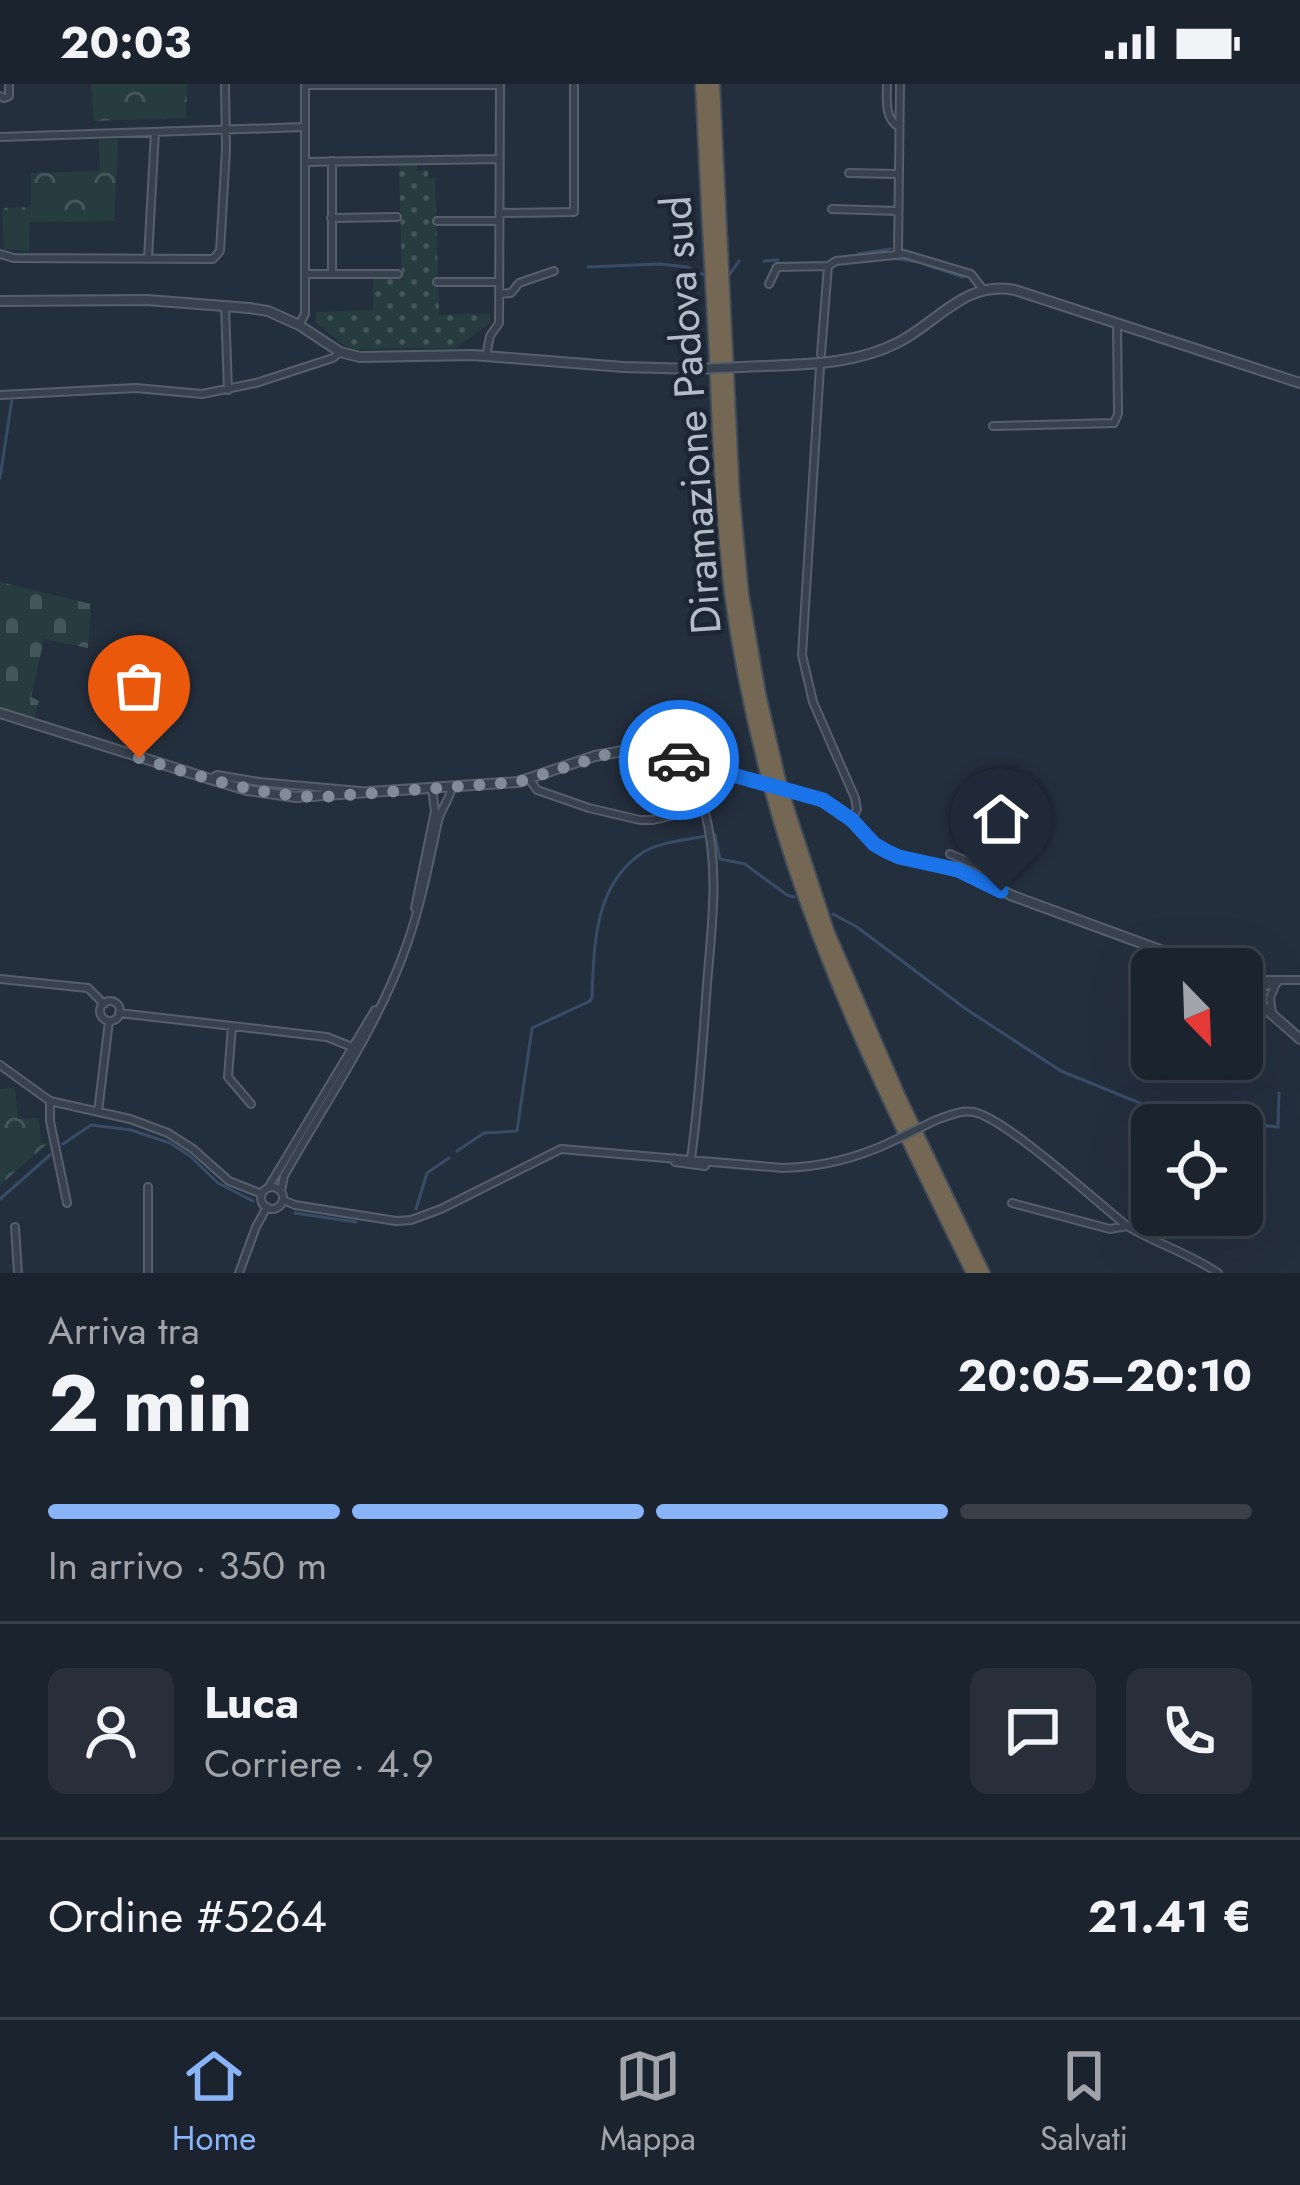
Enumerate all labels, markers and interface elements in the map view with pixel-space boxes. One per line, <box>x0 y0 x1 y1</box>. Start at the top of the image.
text: 20:03 <box>60 10 192 75</box>
street label: Diramazione Padova sud <box>645 194 737 636</box>
pin <box>88 635 190 758</box>
icon: bag <box>106 653 172 719</box>
courier <box>619 700 739 820</box>
icon: car <box>646 727 712 793</box>
pin <box>950 768 1052 891</box>
icon: home <box>968 786 1034 852</box>
north arrow <box>1131 948 1263 1080</box>
map controls <box>1131 948 1263 1236</box>
button: locate <box>1131 1104 1263 1236</box>
text: Arriva tra <box>48 1302 200 1359</box>
text: 20:05–20:10 <box>958 1343 1252 1408</box>
text: 2 min <box>48 1348 253 1460</box>
text: In arrivo · 350 m <box>48 1537 327 1594</box>
button: person <box>48 1668 174 1794</box>
button: chat <box>970 1668 1096 1794</box>
button: phone <box>1126 1668 1252 1794</box>
text: Luca <box>204 1670 299 1735</box>
text: Corriere · 4.9 <box>204 1735 434 1792</box>
text: Ordine #5264 <box>48 1884 327 1949</box>
text: 21.41 € <box>1088 1884 1252 1949</box>
tab: Home <box>172 2043 256 2162</box>
tab: Mappa <box>600 2043 696 2162</box>
tab: Salvati <box>1040 2043 1128 2162</box>

